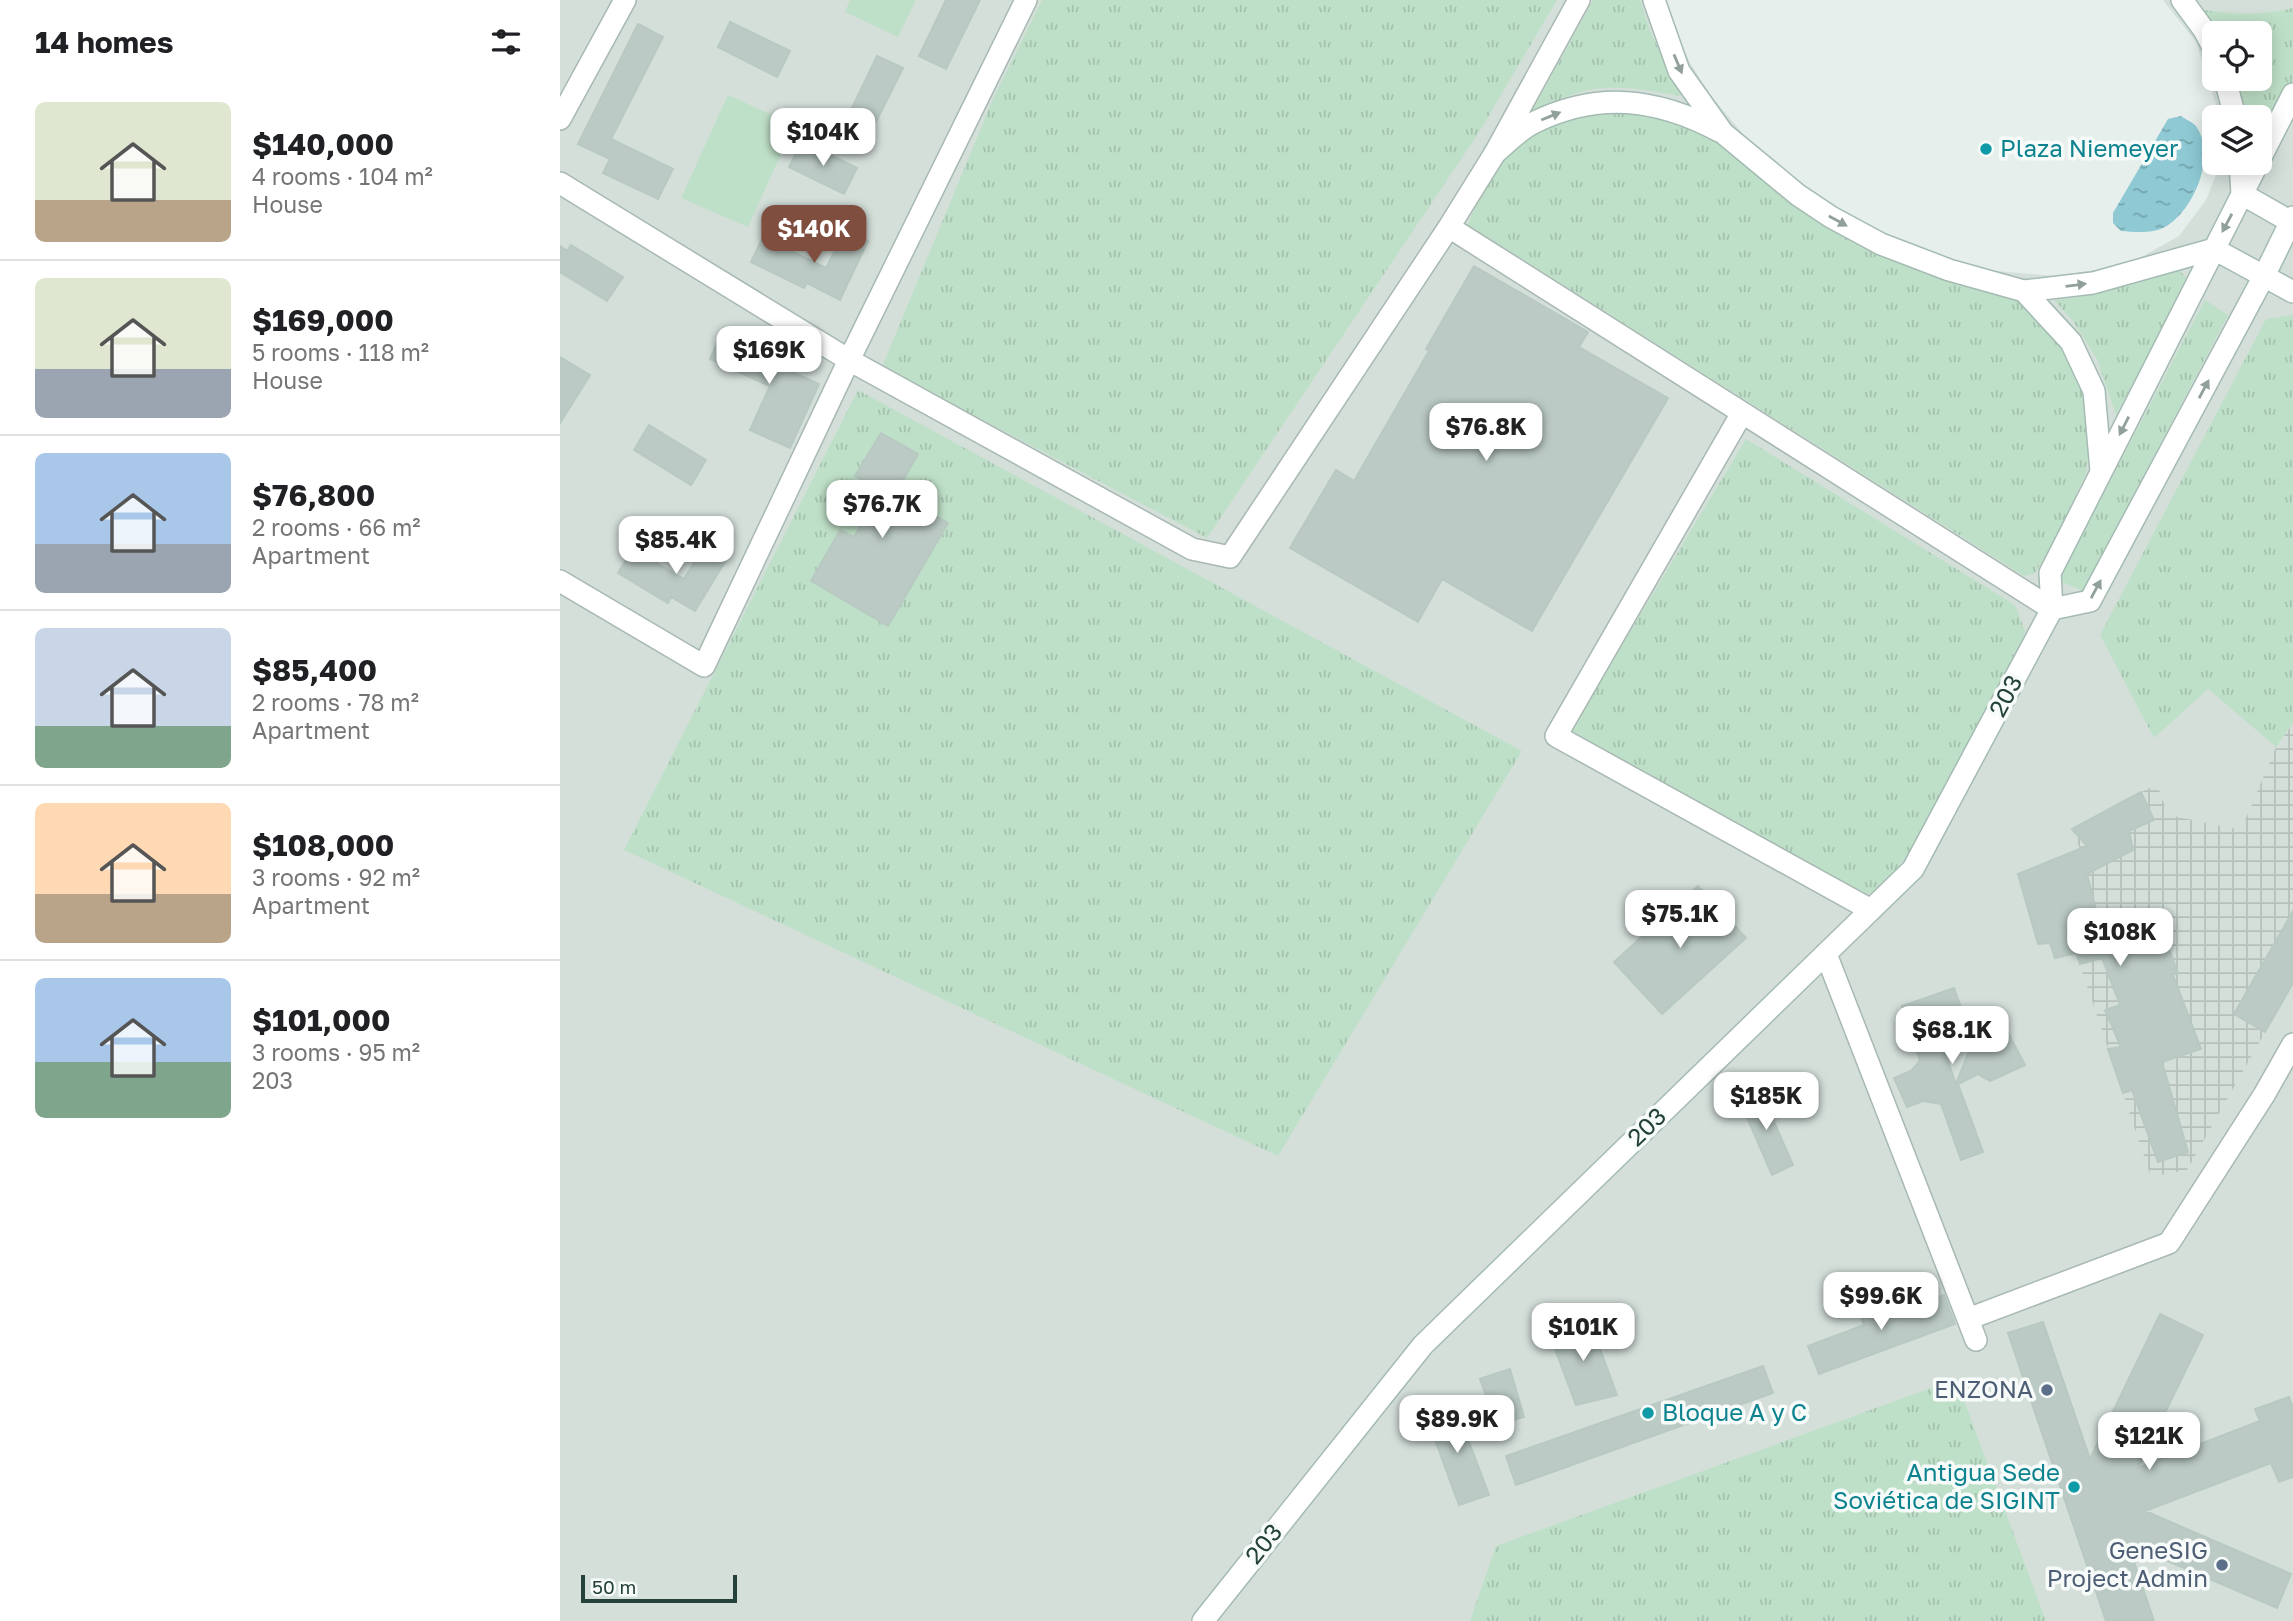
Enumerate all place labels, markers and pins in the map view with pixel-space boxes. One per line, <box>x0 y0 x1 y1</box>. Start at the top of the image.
pin: $104K <box>774 108 872 168</box>
place label: Plaza Niemeyer <box>2000 133 2178 162</box>
marker: Plaza Niemeyer <box>1978 141 1994 157</box>
pin: $140K <box>765 205 863 265</box>
pin: $169K <box>720 326 818 386</box>
pin: $76.8K <box>1429 404 1543 463</box>
pin: $76.7K <box>825 480 939 540</box>
pin: $85.4K <box>619 516 733 576</box>
pin: $75.1K <box>1623 890 1737 950</box>
pin: $108K <box>2071 908 2169 968</box>
pin: $68.1K <box>1895 1006 2009 1066</box>
pin: $185K <box>1717 1072 1815 1132</box>
pin: $99.6K <box>1824 1272 1938 1332</box>
pin: $101K <box>1534 1304 1632 1363</box>
place label: ENZONA <box>1934 1374 2033 1403</box>
marker: ENZONA <box>2039 1382 2055 1398</box>
pin: $89.9K <box>1400 1396 1514 1455</box>
place label: Bloque A y C <box>1662 1397 1807 1426</box>
marker: Bloque A y C <box>1640 1405 1656 1421</box>
pin: $121K <box>2100 1412 2198 1472</box>
place label: Antigua Sede Soviética de SIGINT <box>1833 1457 2060 1514</box>
marker: Antigua Sede Soviética de SIGINT <box>2066 1479 2082 1495</box>
place label: GeneSIG Project Admin <box>2047 1535 2208 1592</box>
marker: GeneSIG Project Admin <box>2214 1557 2230 1573</box>

